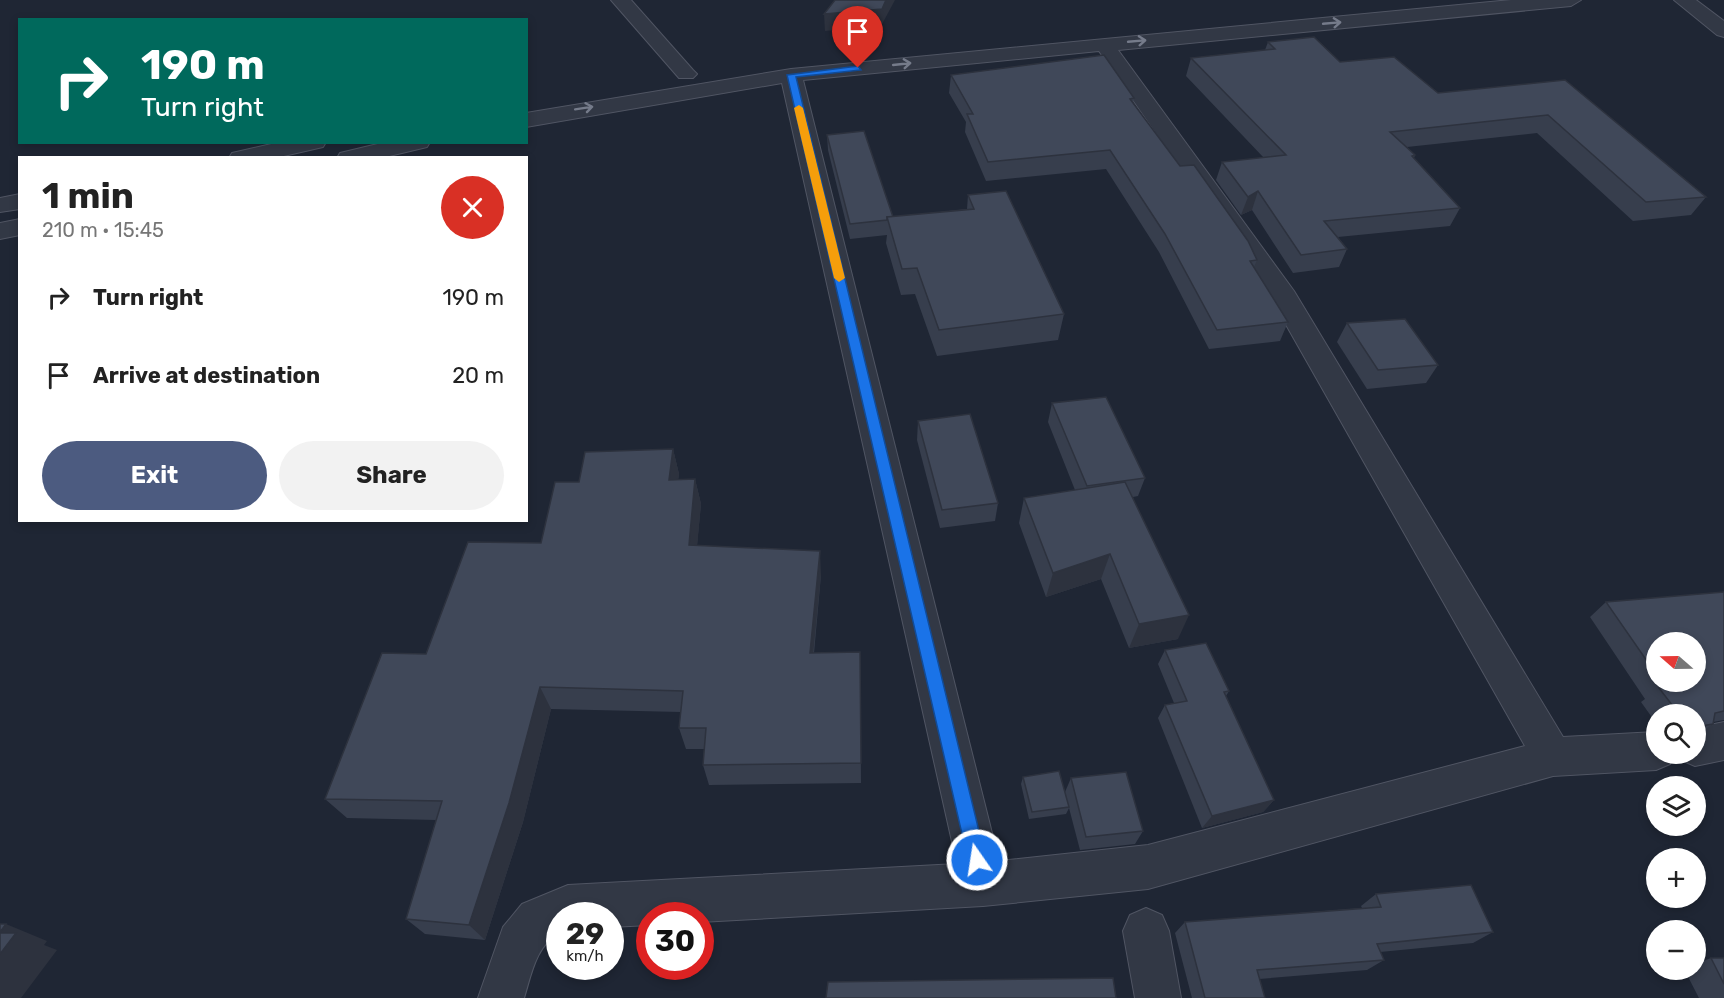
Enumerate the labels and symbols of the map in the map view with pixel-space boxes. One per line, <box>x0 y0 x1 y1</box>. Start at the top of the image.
pin <box>832 6 883 68</box>
one-way arrow <box>1321 17 1341 28</box>
one-way arrow <box>1127 35 1147 46</box>
one-way arrow <box>891 58 911 69</box>
one-way arrow <box>573 103 593 114</box>
north arrow <box>1646 632 1706 692</box>
position arrow <box>945 828 1009 892</box>
speed limit sign: 30 <box>636 902 714 980</box>

